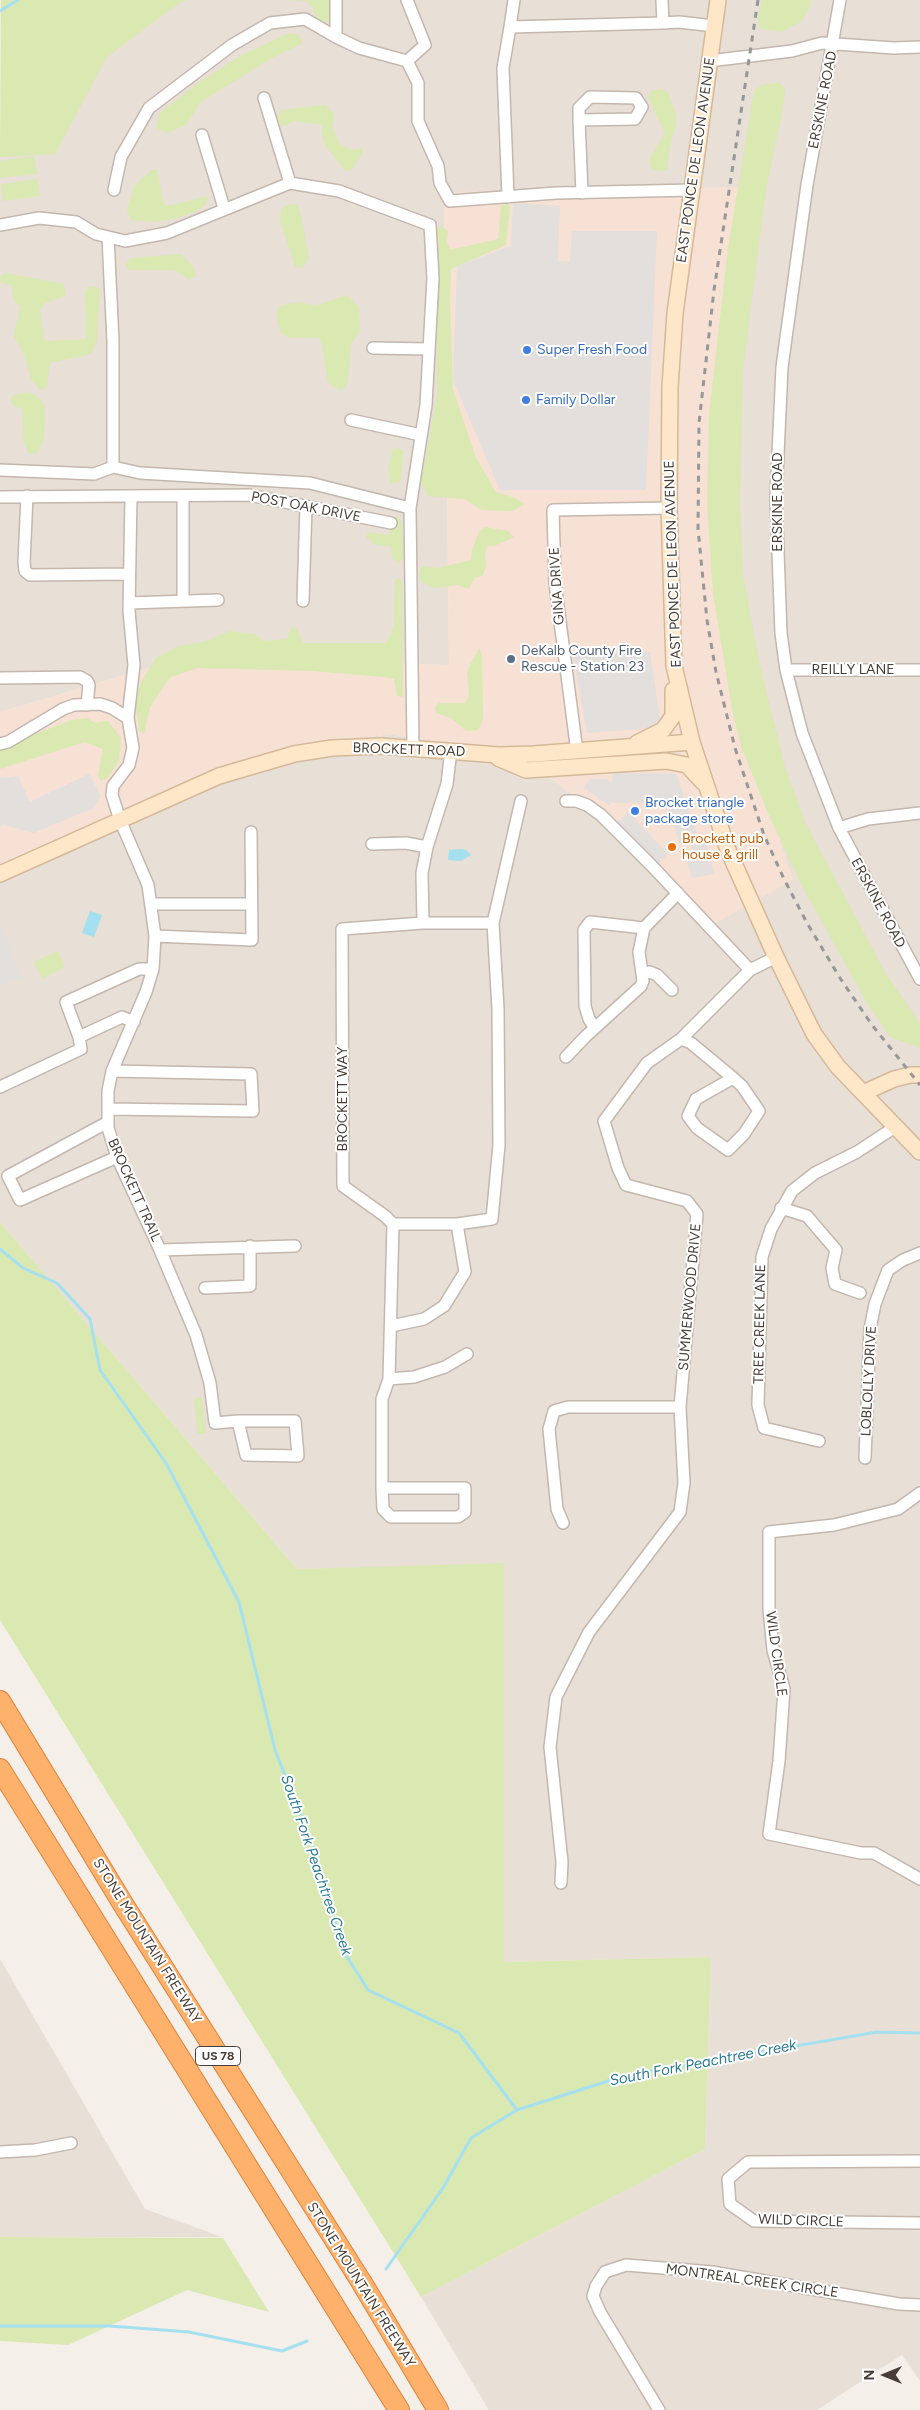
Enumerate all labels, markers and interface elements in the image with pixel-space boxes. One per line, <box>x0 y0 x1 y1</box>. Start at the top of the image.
street label: ERSKINE ROAD <box>805 50 841 150</box>
street label: EAST PONCE DE LEON AVENUE <box>673 56 719 264</box>
place label: Super Fresh Food <box>537 342 647 358</box>
marker: Super Fresh Food <box>521 344 533 356</box>
place label: Family Dollar <box>536 392 616 408</box>
marker: Family Dollar <box>520 394 532 406</box>
street label: ERSKINE ROAD <box>770 452 786 552</box>
street label: EAST PONCE DE LEON AVENUE <box>661 460 685 668</box>
street label: POST OAK DRIVE <box>250 488 362 526</box>
street label: GINA DRIVE <box>546 546 568 626</box>
place label: DeKalb County Fire Rescue - Station 23 <box>521 643 644 676</box>
marker: DeKalb County Fire Rescue - Station 23 <box>505 653 517 665</box>
street label: REILLY LANE <box>811 662 895 678</box>
street label: BROCKETT ROAD <box>352 740 466 760</box>
place label: Brocket triangle package store <box>645 795 744 828</box>
marker: Brocket triangle package store <box>629 805 641 817</box>
place label: Brockett pub house & grill <box>682 831 764 864</box>
marker: Brockett pub house & grill <box>666 841 678 853</box>
street label: ERSKINE ROAD <box>847 855 909 951</box>
street label: BROCKETT WAY <box>335 1047 351 1151</box>
street label: BROCKETT TRAIL <box>104 1136 164 1244</box>
street label: SUMMERWOOD DRIVE <box>675 1223 705 1371</box>
street label: TREE CREEK LANE <box>751 1264 769 1384</box>
street label: LOBLOLLY DRIVE <box>858 1325 880 1437</box>
street label: WILD CIRCLE <box>762 1610 790 1698</box>
water label: South Fork Peachtree Creek <box>277 1772 355 1958</box>
street label: STONE MOUNTAIN FREEWAY <box>89 1855 205 2027</box>
water label: South Fork Peachtree Creek <box>608 2036 798 2090</box>
road number: US 78 <box>196 2046 240 2066</box>
street label: STONE MOUNTAIN FREEWAY <box>303 2199 419 2371</box>
street label: WILD CIRCLE <box>758 2211 844 2231</box>
street label: MONTREAL CREEK CIRCLE <box>665 2261 839 2301</box>
north arrow <box>860 2350 910 2400</box>
text: N <box>861 2370 878 2380</box>

